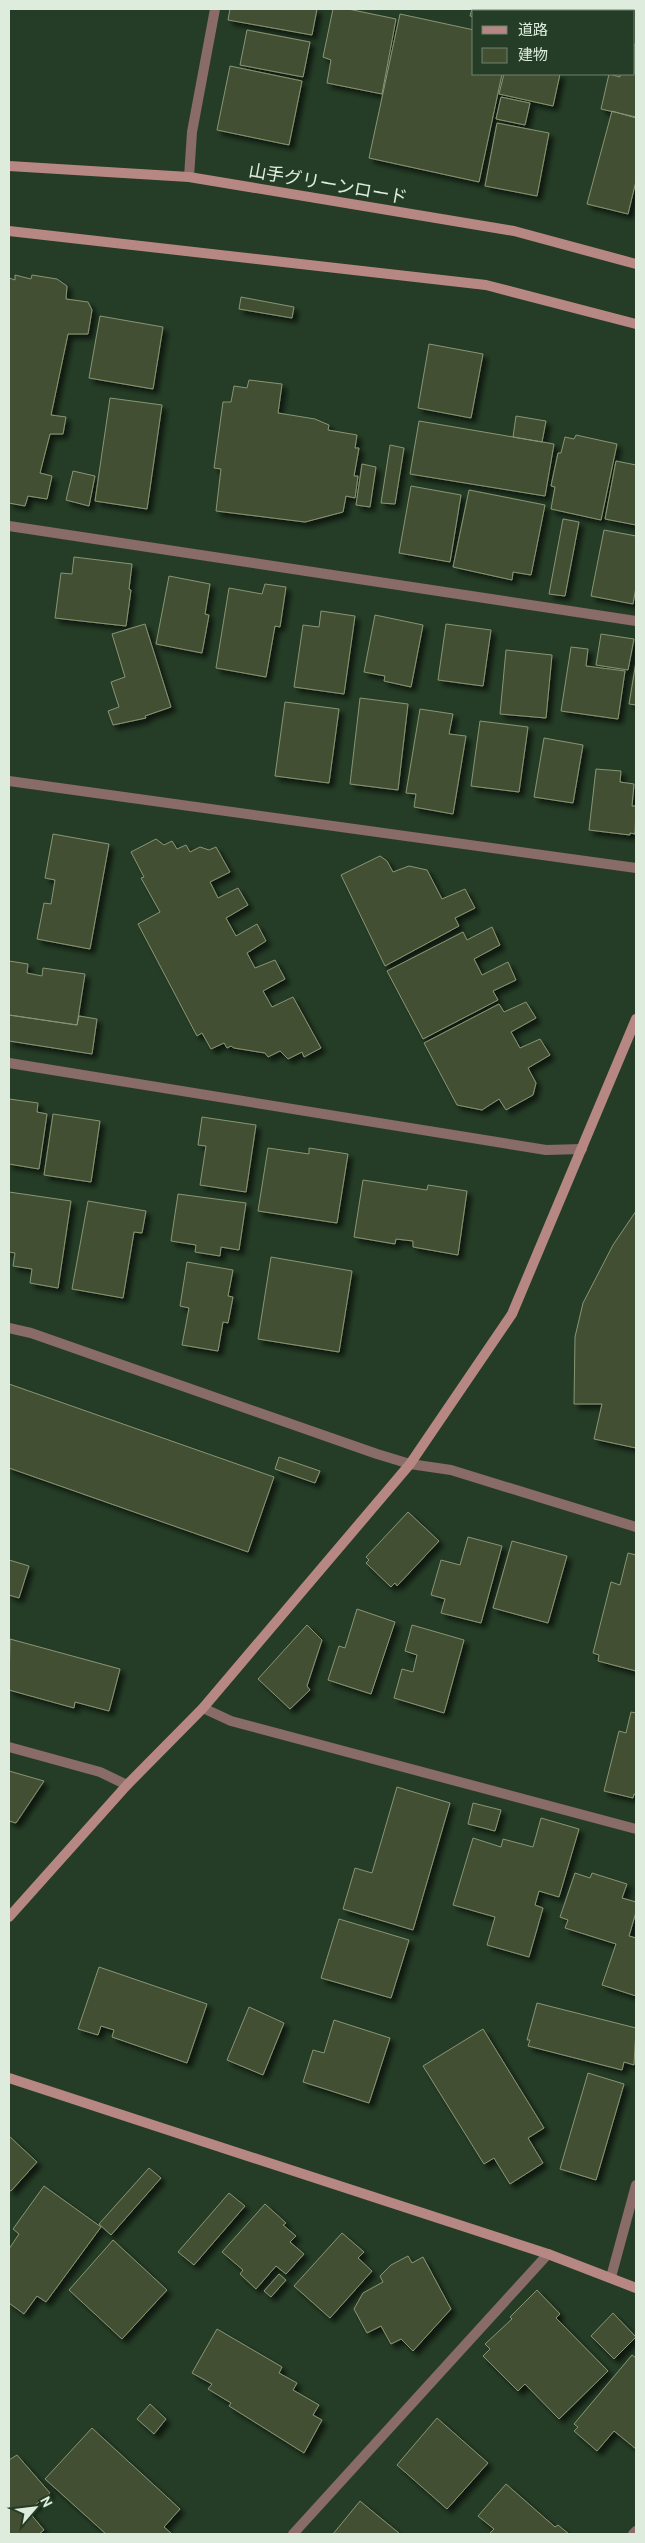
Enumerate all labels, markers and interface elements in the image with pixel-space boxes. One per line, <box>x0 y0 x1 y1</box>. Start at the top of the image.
legend <box>472 10 635 75</box>
text: 道路 <box>518 21 548 39</box>
text: 建物 <box>518 46 548 64</box>
street label: 山手グリーンロード <box>247 159 409 209</box>
north arrow <box>10 2483 60 2533</box>
text: N <box>36 2493 57 2510</box>

